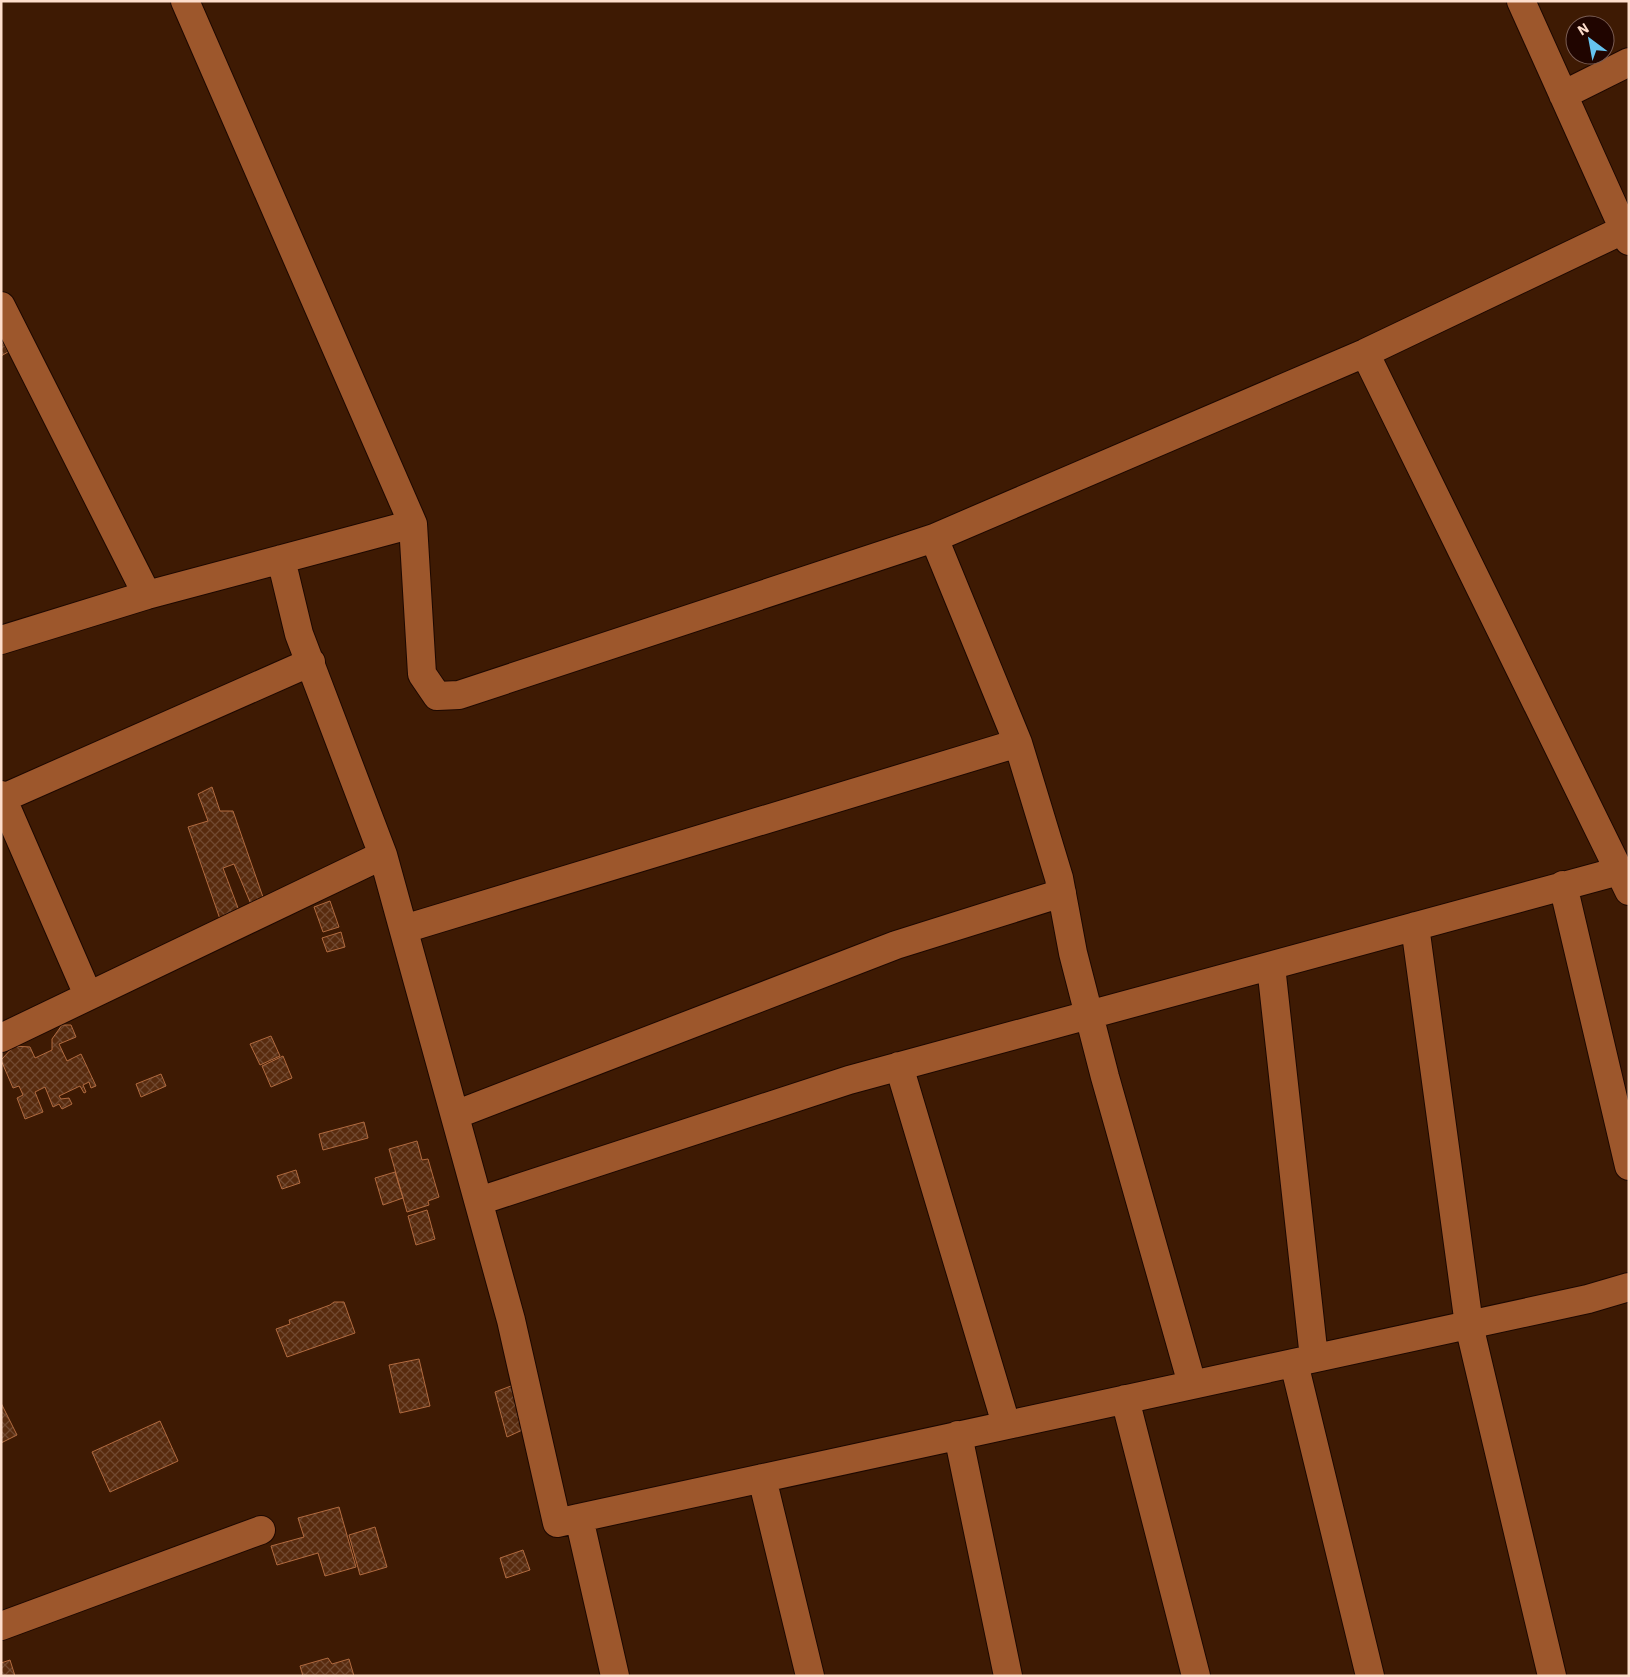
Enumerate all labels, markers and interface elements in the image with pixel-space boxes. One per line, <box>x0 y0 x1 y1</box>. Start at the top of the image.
north arrow <box>1565 15 1615 65</box>
text: N <box>1574 19 1592 39</box>

